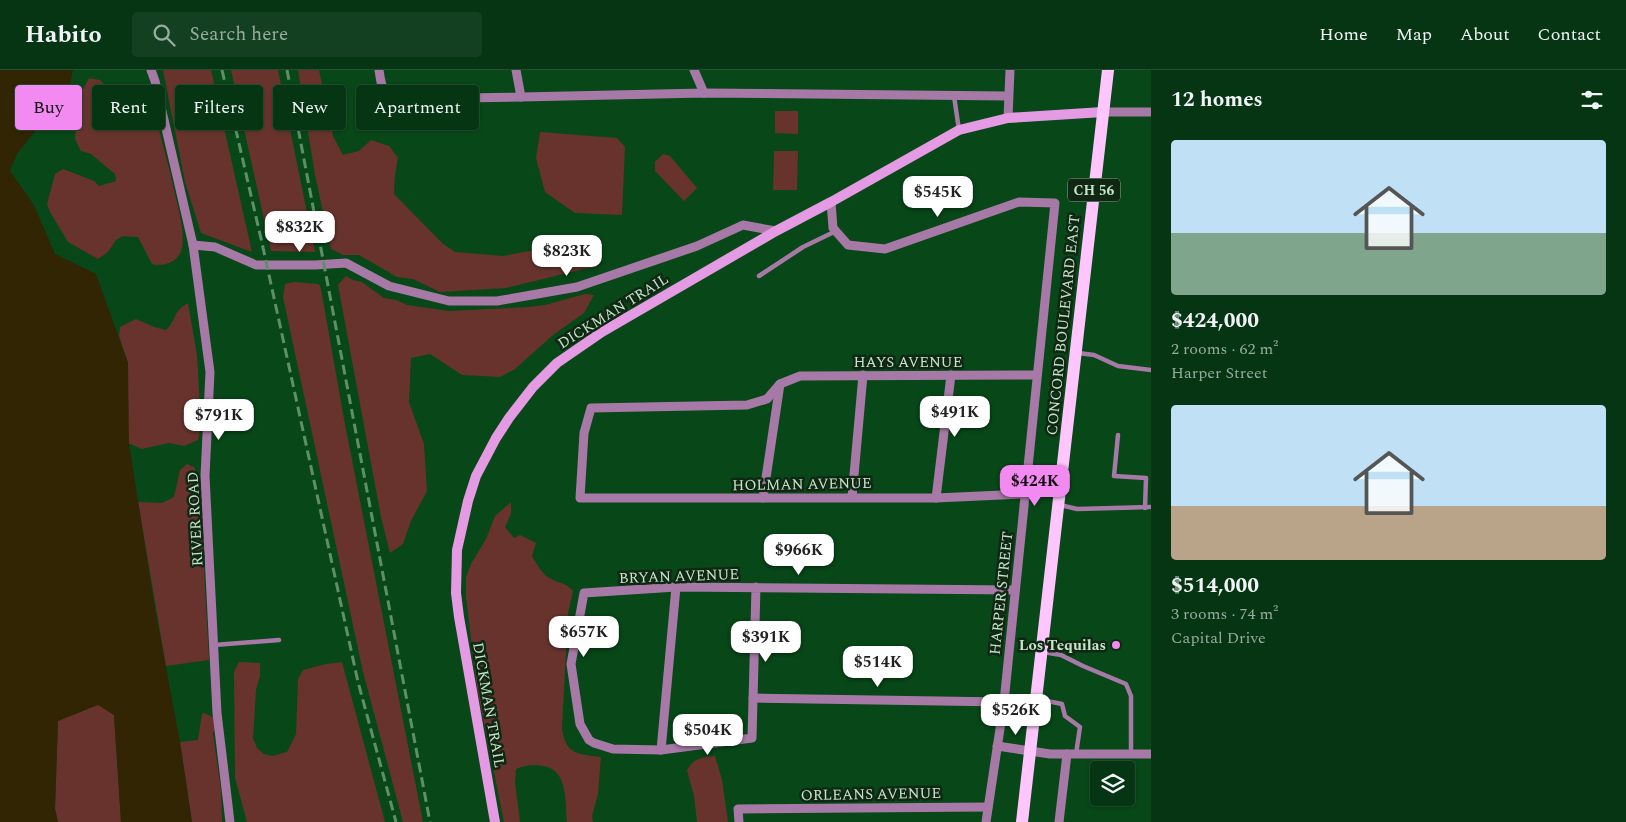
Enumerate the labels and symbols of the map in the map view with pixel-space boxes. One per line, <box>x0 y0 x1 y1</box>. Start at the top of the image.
pin: $545K <box>903 176 973 218</box>
road number: CH 56 <box>1068 178 1120 202</box>
pin: $832K <box>265 210 335 253</box>
street label: CONCORD BOULEVARD EAST <box>1040 214 1087 437</box>
pin: $823K <box>532 234 602 277</box>
street label: DICKMAN TRAIL <box>553 268 673 355</box>
street label: HAYS AVENUE <box>853 351 963 374</box>
pin: $491K <box>920 396 990 438</box>
pin: $791K <box>184 398 254 441</box>
pin: $424K <box>1000 464 1070 507</box>
street label: RIVER ROAD <box>182 471 209 567</box>
street label: HOLMAN AVENUE <box>732 472 872 497</box>
street label: HARPER STREET <box>984 530 1019 656</box>
pin: $966K <box>764 534 834 576</box>
street label: BRYAN AVENUE <box>618 563 740 590</box>
pin: $657K <box>549 616 619 658</box>
pin: $391K <box>731 620 801 663</box>
place label: Los Tequilas <box>1019 634 1106 657</box>
marker: Los Tequilas <box>1110 639 1122 651</box>
street label: DICKMAN TRAIL <box>466 640 511 770</box>
pin: $514K <box>843 646 913 688</box>
pin: $526K <box>981 694 1051 736</box>
pin: $504K <box>673 714 743 756</box>
street label: ORLEANS AVENUE <box>801 782 942 807</box>

